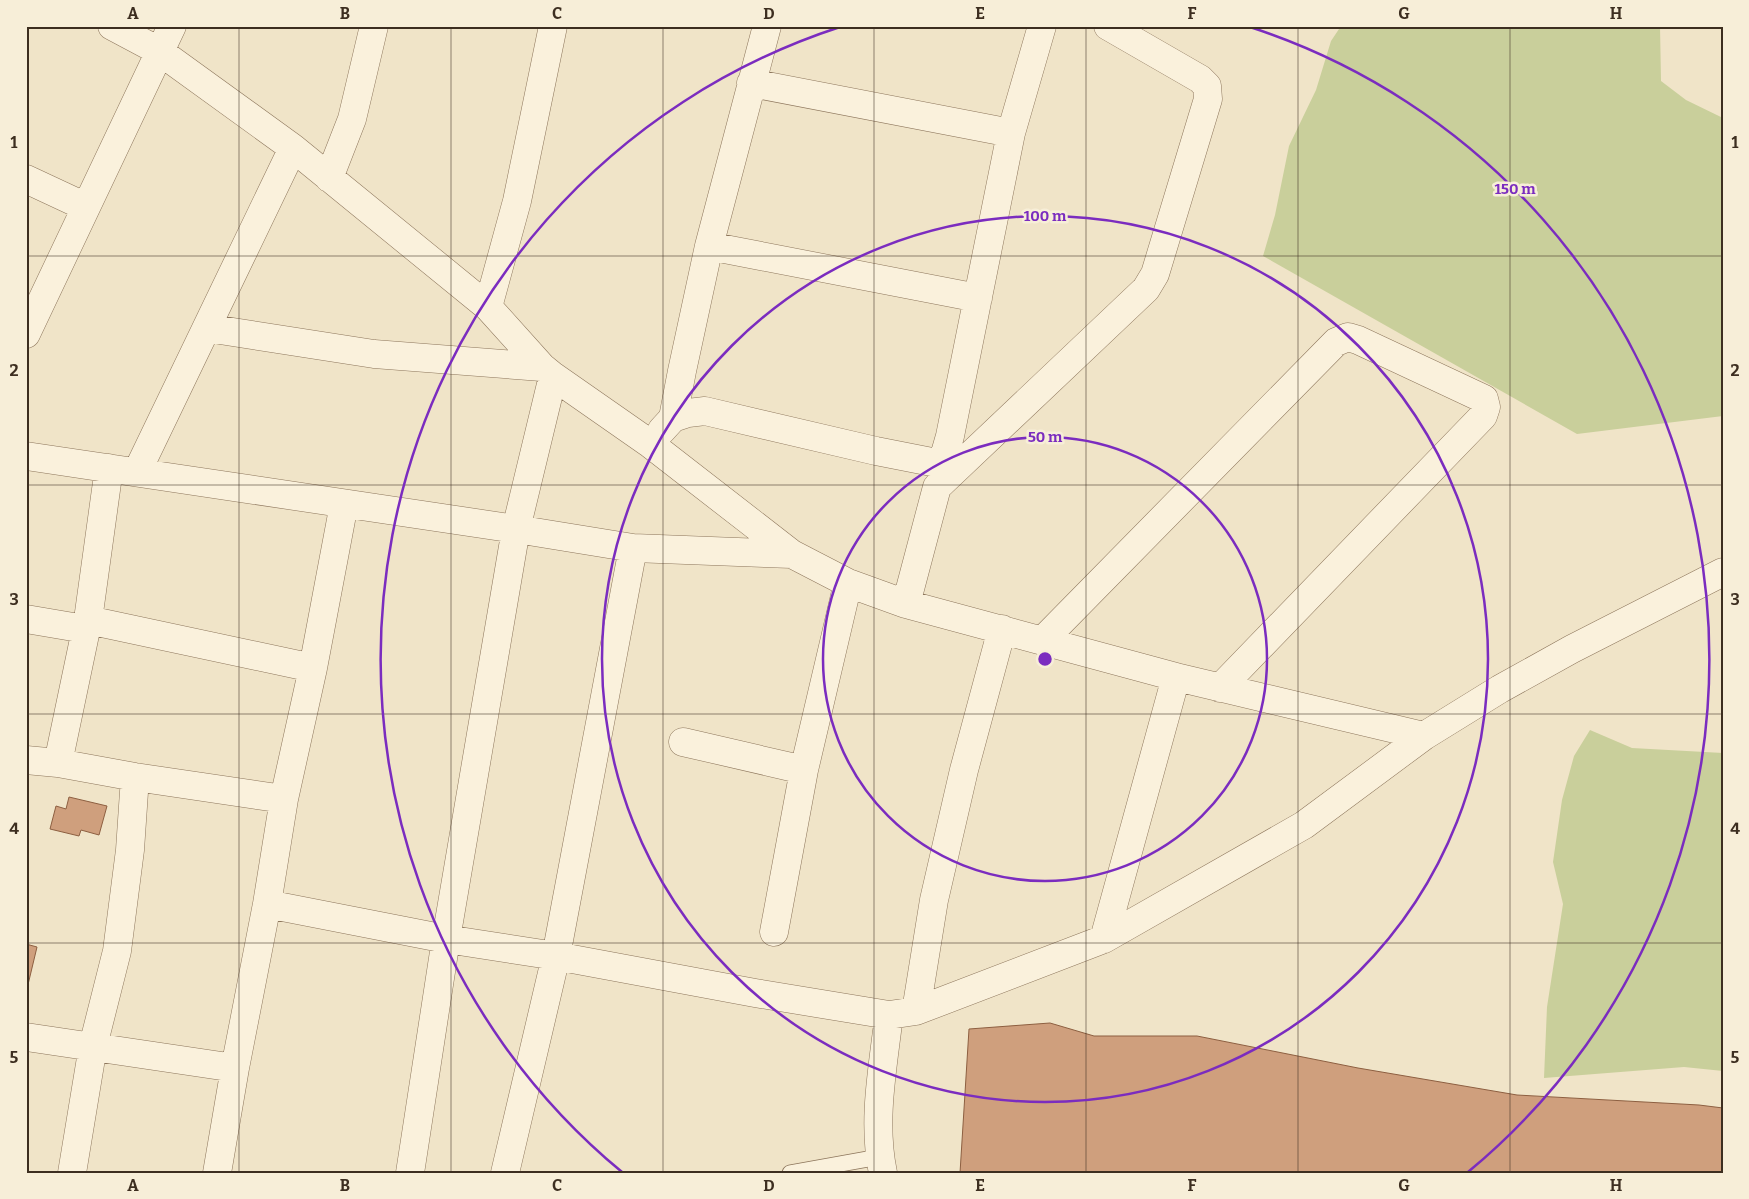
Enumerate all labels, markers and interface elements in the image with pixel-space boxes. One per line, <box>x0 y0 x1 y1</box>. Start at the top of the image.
text: A <box>127 4 139 23</box>
text: B <box>340 4 350 23</box>
text: C <box>552 4 562 23</box>
text: D <box>763 4 775 23</box>
text: E <box>975 4 985 23</box>
text: F <box>1188 4 1197 23</box>
text: G <box>1398 4 1410 23</box>
text: H <box>1610 4 1623 23</box>
text: 1 <box>11 133 18 152</box>
text: 1 <box>1732 133 1739 152</box>
text: 150 m <box>1494 180 1536 198</box>
text: 100 m <box>1024 207 1067 225</box>
text: 2 <box>9 361 19 380</box>
text: 2 <box>1730 361 1740 380</box>
text: 50 m <box>1028 428 1063 446</box>
text: 3 <box>9 590 19 609</box>
text: 3 <box>1730 590 1740 609</box>
centre of rings <box>1036 650 1054 668</box>
text: 4 <box>9 819 19 838</box>
text: 4 <box>1730 819 1740 838</box>
text: 5 <box>10 1048 19 1067</box>
text: 5 <box>1731 1048 1740 1067</box>
text: A <box>127 1176 139 1195</box>
text: B <box>340 1176 350 1195</box>
text: C <box>552 1176 562 1195</box>
text: D <box>763 1176 775 1195</box>
text: E <box>975 1176 985 1195</box>
text: F <box>1188 1176 1197 1195</box>
text: G <box>1398 1176 1410 1195</box>
text: H <box>1610 1176 1623 1195</box>

